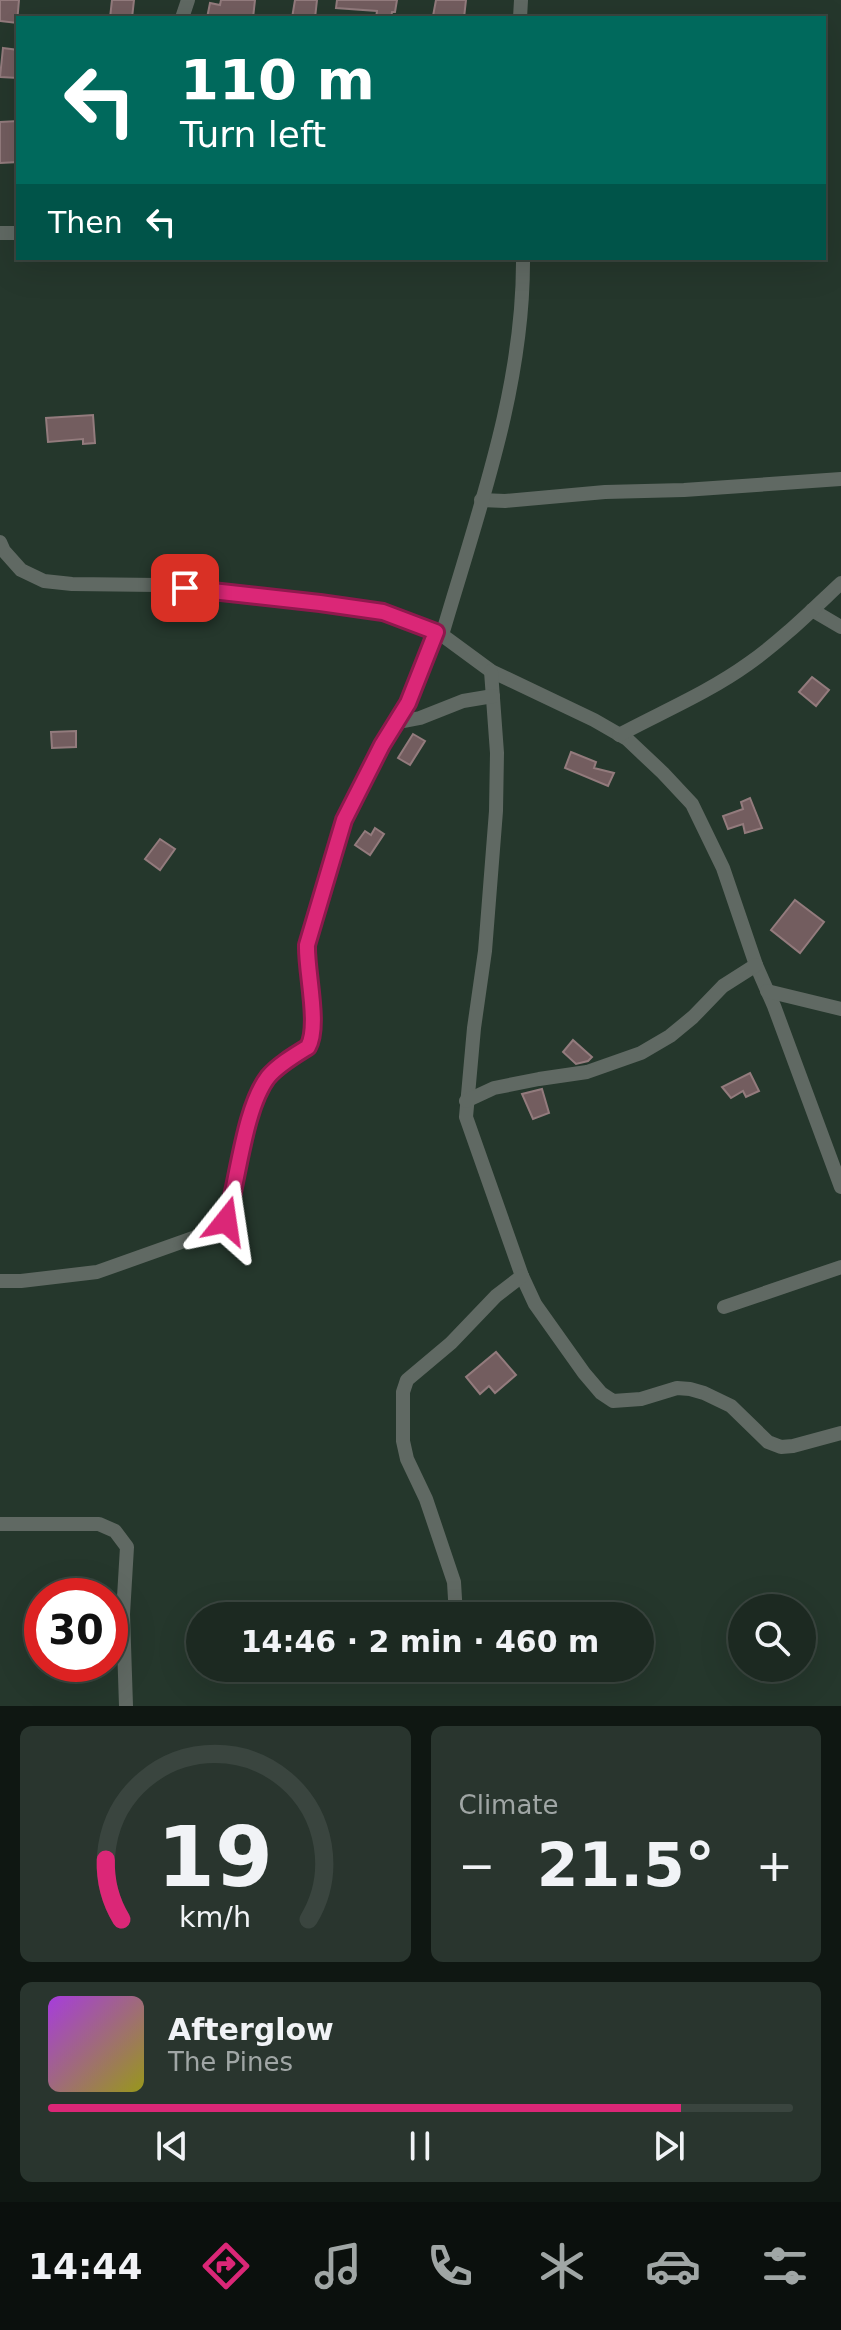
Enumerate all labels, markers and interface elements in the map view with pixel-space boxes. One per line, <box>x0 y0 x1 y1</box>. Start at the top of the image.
text: 110 m <box>180 47 375 112</box>
icon: left <box>48 48 152 152</box>
text: Turn left <box>180 114 326 155</box>
icon: left <box>139 200 183 244</box>
text: Then <box>48 205 123 240</box>
pin <box>151 554 219 622</box>
icon: arrive <box>163 566 207 610</box>
position arrow <box>184 1179 268 1263</box>
speed limit sign: 30 <box>24 1578 128 1682</box>
map controls <box>728 1594 816 1682</box>
button: search <box>728 1594 816 1682</box>
text: 14:46 · 2 min · 460 m <box>241 1624 599 1659</box>
text: Climate <box>459 1790 559 1820</box>
text: 19 <box>157 1809 273 1906</box>
text: 21.5° <box>537 1830 715 1900</box>
text: − <box>459 1840 495 1891</box>
text: + <box>756 1840 793 1891</box>
text: km/h <box>179 1900 251 1934</box>
text: Afterglow <box>168 2012 334 2047</box>
text: The Pines <box>168 2047 293 2077</box>
icon: previous <box>150 2124 194 2168</box>
icon: pause <box>398 2124 442 2168</box>
icon: next <box>647 2124 691 2168</box>
icon: directions <box>198 2238 254 2294</box>
icon: music <box>310 2238 366 2294</box>
icon: phone <box>422 2238 478 2294</box>
icon: climate <box>534 2238 590 2294</box>
icon: car <box>645 2238 701 2294</box>
icon: filters <box>757 2238 813 2294</box>
text: 14:44 <box>28 2246 142 2287</box>

